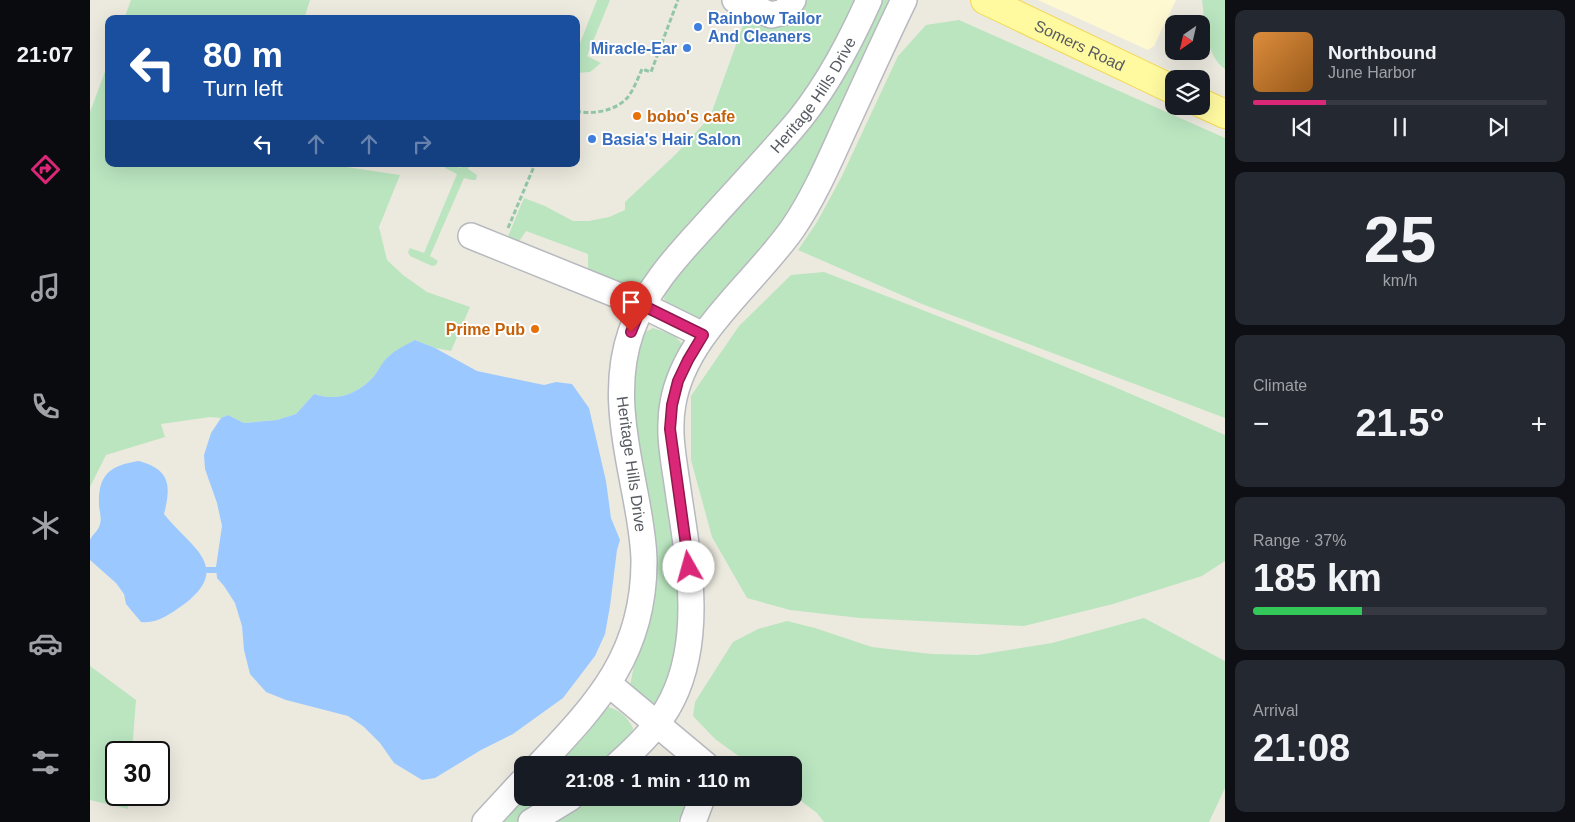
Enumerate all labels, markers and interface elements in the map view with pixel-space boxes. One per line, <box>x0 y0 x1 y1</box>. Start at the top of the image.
place label: Rainbow Tailor And Cleaners <box>708 10 821 45</box>
north arrow <box>1165 15 1210 60</box>
map controls <box>1165 15 1210 115</box>
street label: Somers Road <box>1032 17 1127 74</box>
marker: Rainbow Tailor And Cleaners <box>692 21 704 33</box>
street label: Heritage Hills Drive <box>767 34 859 156</box>
icon: left <box>120 35 185 100</box>
text: 80 m <box>203 35 283 74</box>
place label: Miracle-Ear <box>591 40 677 57</box>
text: 21:07 <box>17 42 73 67</box>
marker: Miracle-Ear <box>681 42 693 54</box>
text: Northbound <box>1328 42 1437 63</box>
text: June Harbor <box>1328 64 1416 81</box>
button: layers <box>1165 70 1210 115</box>
text: Turn left <box>203 76 283 101</box>
place label: bobo's cafe <box>647 108 735 125</box>
marker: bobo's cafe <box>631 110 643 122</box>
icon: previous <box>1288 113 1316 141</box>
icon: pause <box>1386 113 1414 141</box>
icon: next <box>1484 113 1512 141</box>
icon: left <box>249 130 277 158</box>
icon: ahead <box>302 130 330 158</box>
icon: ahead <box>355 130 383 158</box>
icon: right <box>408 130 436 158</box>
place label: Basia's Hair Salon <box>602 131 741 148</box>
marker: Basia's Hair Salon <box>586 133 598 145</box>
icon: directions <box>28 152 63 187</box>
text: 25 <box>1364 203 1436 276</box>
icon: music <box>28 270 63 305</box>
text: km/h <box>1383 272 1417 289</box>
pin <box>610 281 652 332</box>
icon: arrive <box>617 288 645 316</box>
place label: Prime Pub <box>446 321 525 338</box>
marker: Prime Pub <box>529 323 541 335</box>
text: Climate <box>1253 377 1307 394</box>
icon: phone <box>28 389 63 424</box>
street label: Heritage Hills Drive <box>614 395 649 533</box>
text: 21.5° <box>1355 402 1445 444</box>
text: − <box>1253 408 1269 439</box>
text: + <box>1531 408 1547 439</box>
icon: climate <box>28 508 63 543</box>
text: Range · 37% <box>1253 532 1346 549</box>
position arrow <box>662 540 714 592</box>
text: 185 km <box>1253 557 1382 599</box>
icon: car <box>28 626 63 661</box>
text: Arrival <box>1253 702 1298 719</box>
text: 21:08 <box>1253 727 1350 769</box>
speed limit sign: 30 <box>105 741 170 806</box>
icon: filters <box>28 745 63 780</box>
text: 21:08 · 1 min · 110 m <box>566 770 750 791</box>

